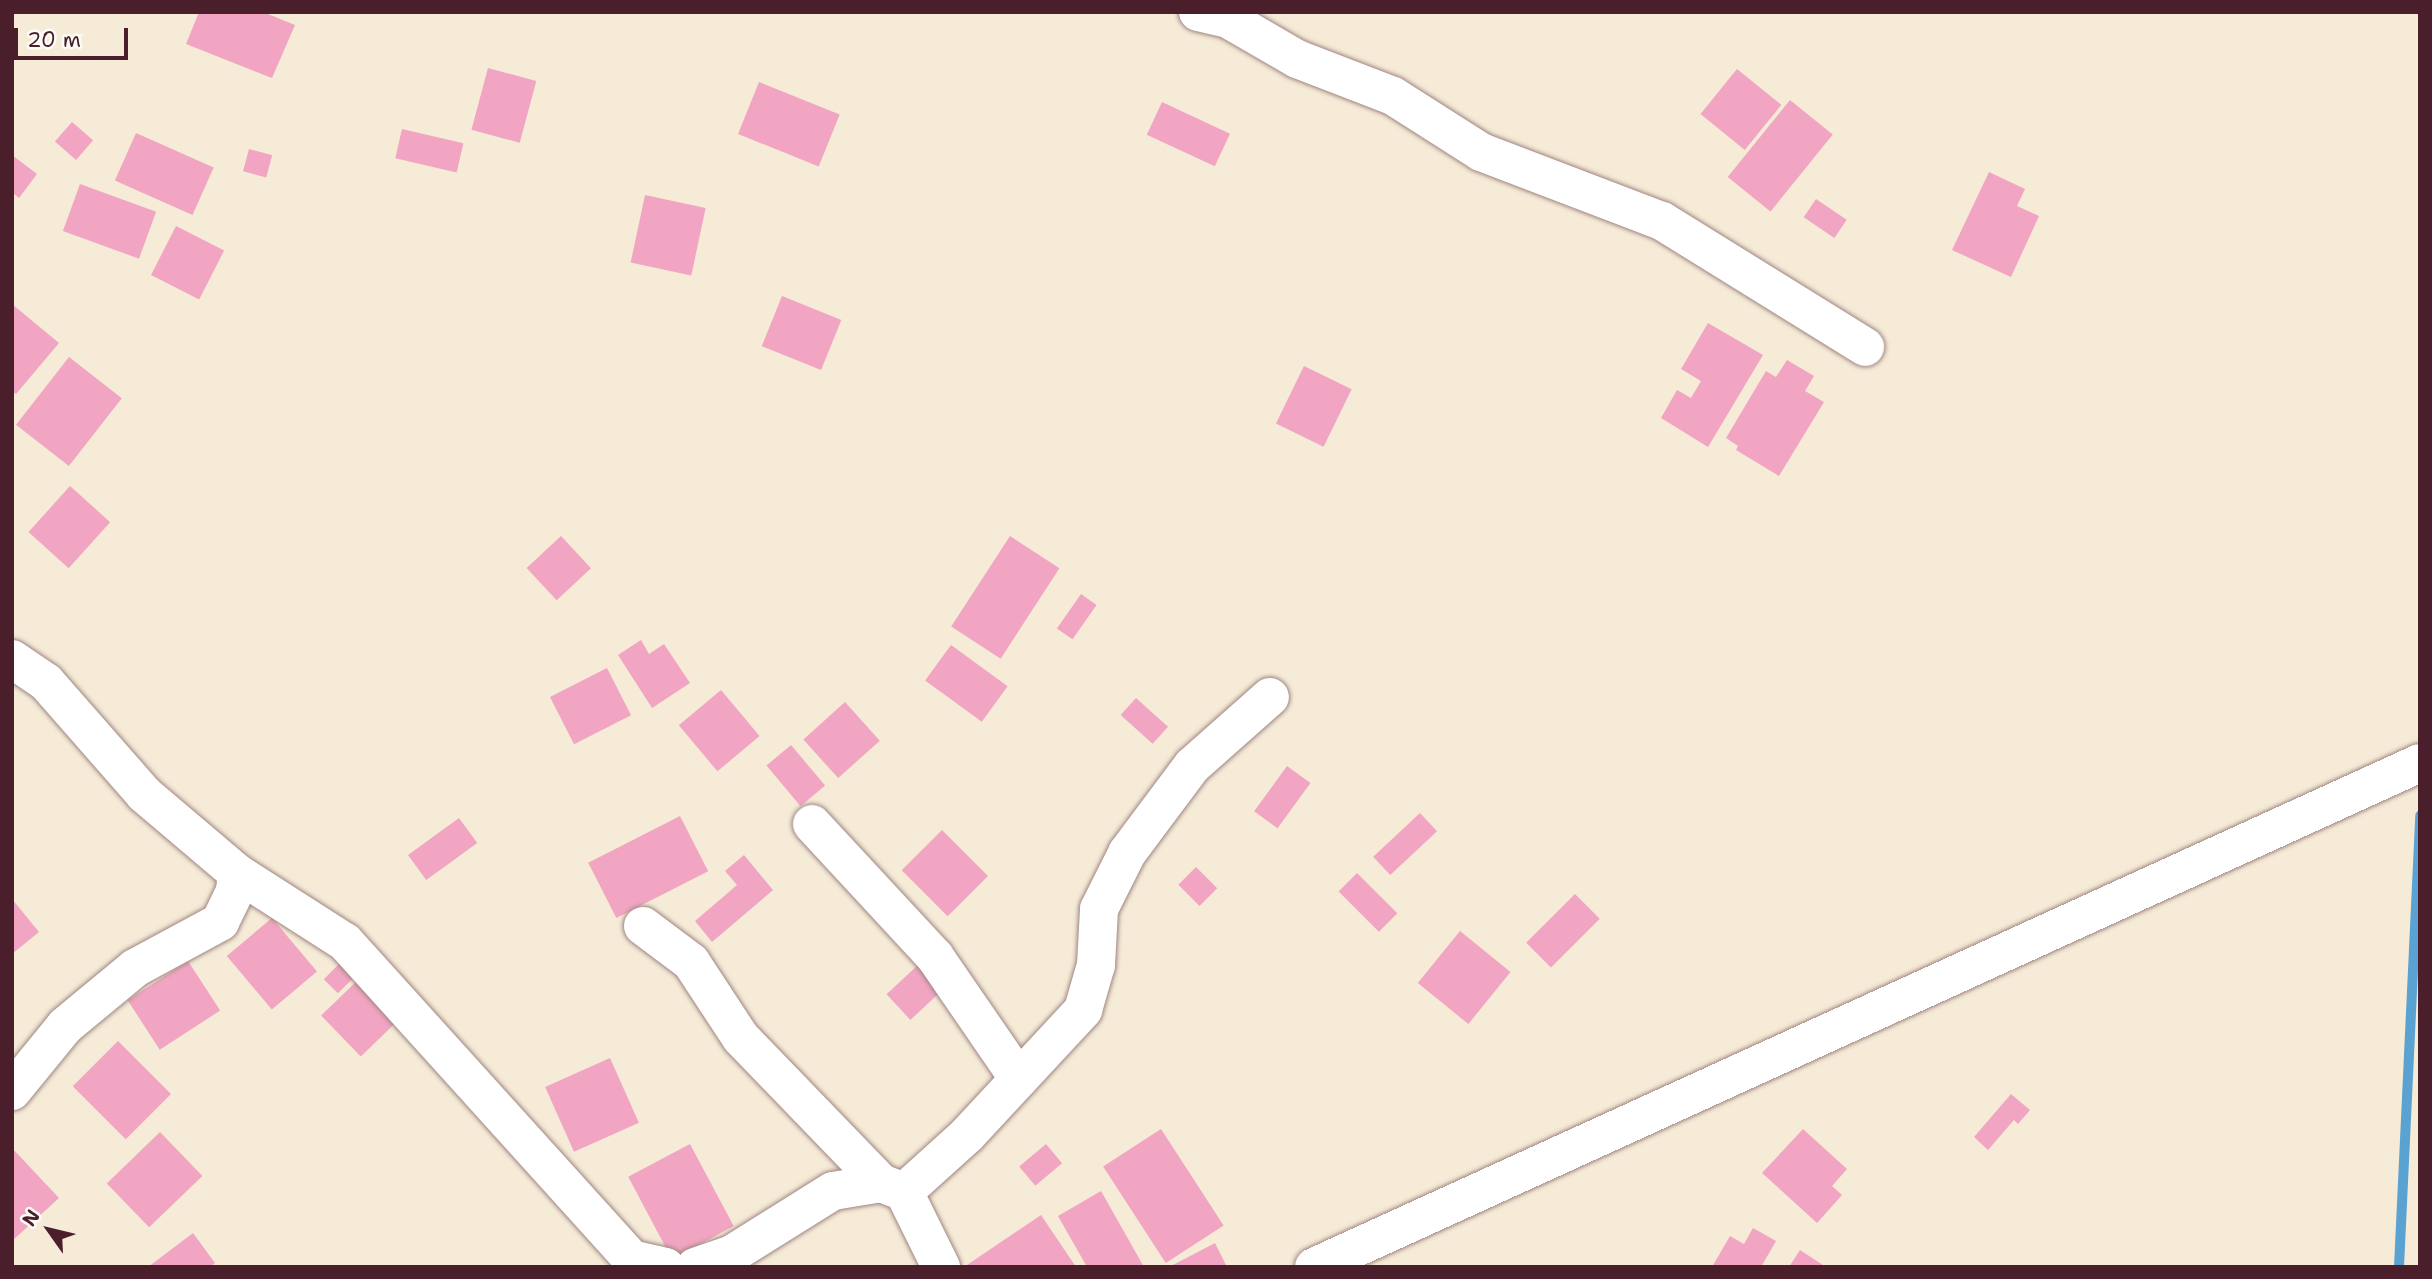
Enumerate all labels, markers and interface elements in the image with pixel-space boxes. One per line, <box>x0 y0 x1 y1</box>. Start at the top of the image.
scale bar <box>18 14 131 58</box>
text: 20 m <box>27 26 81 54</box>
north arrow <box>14 1195 84 1265</box>
text: N <box>17 1205 46 1231</box>

